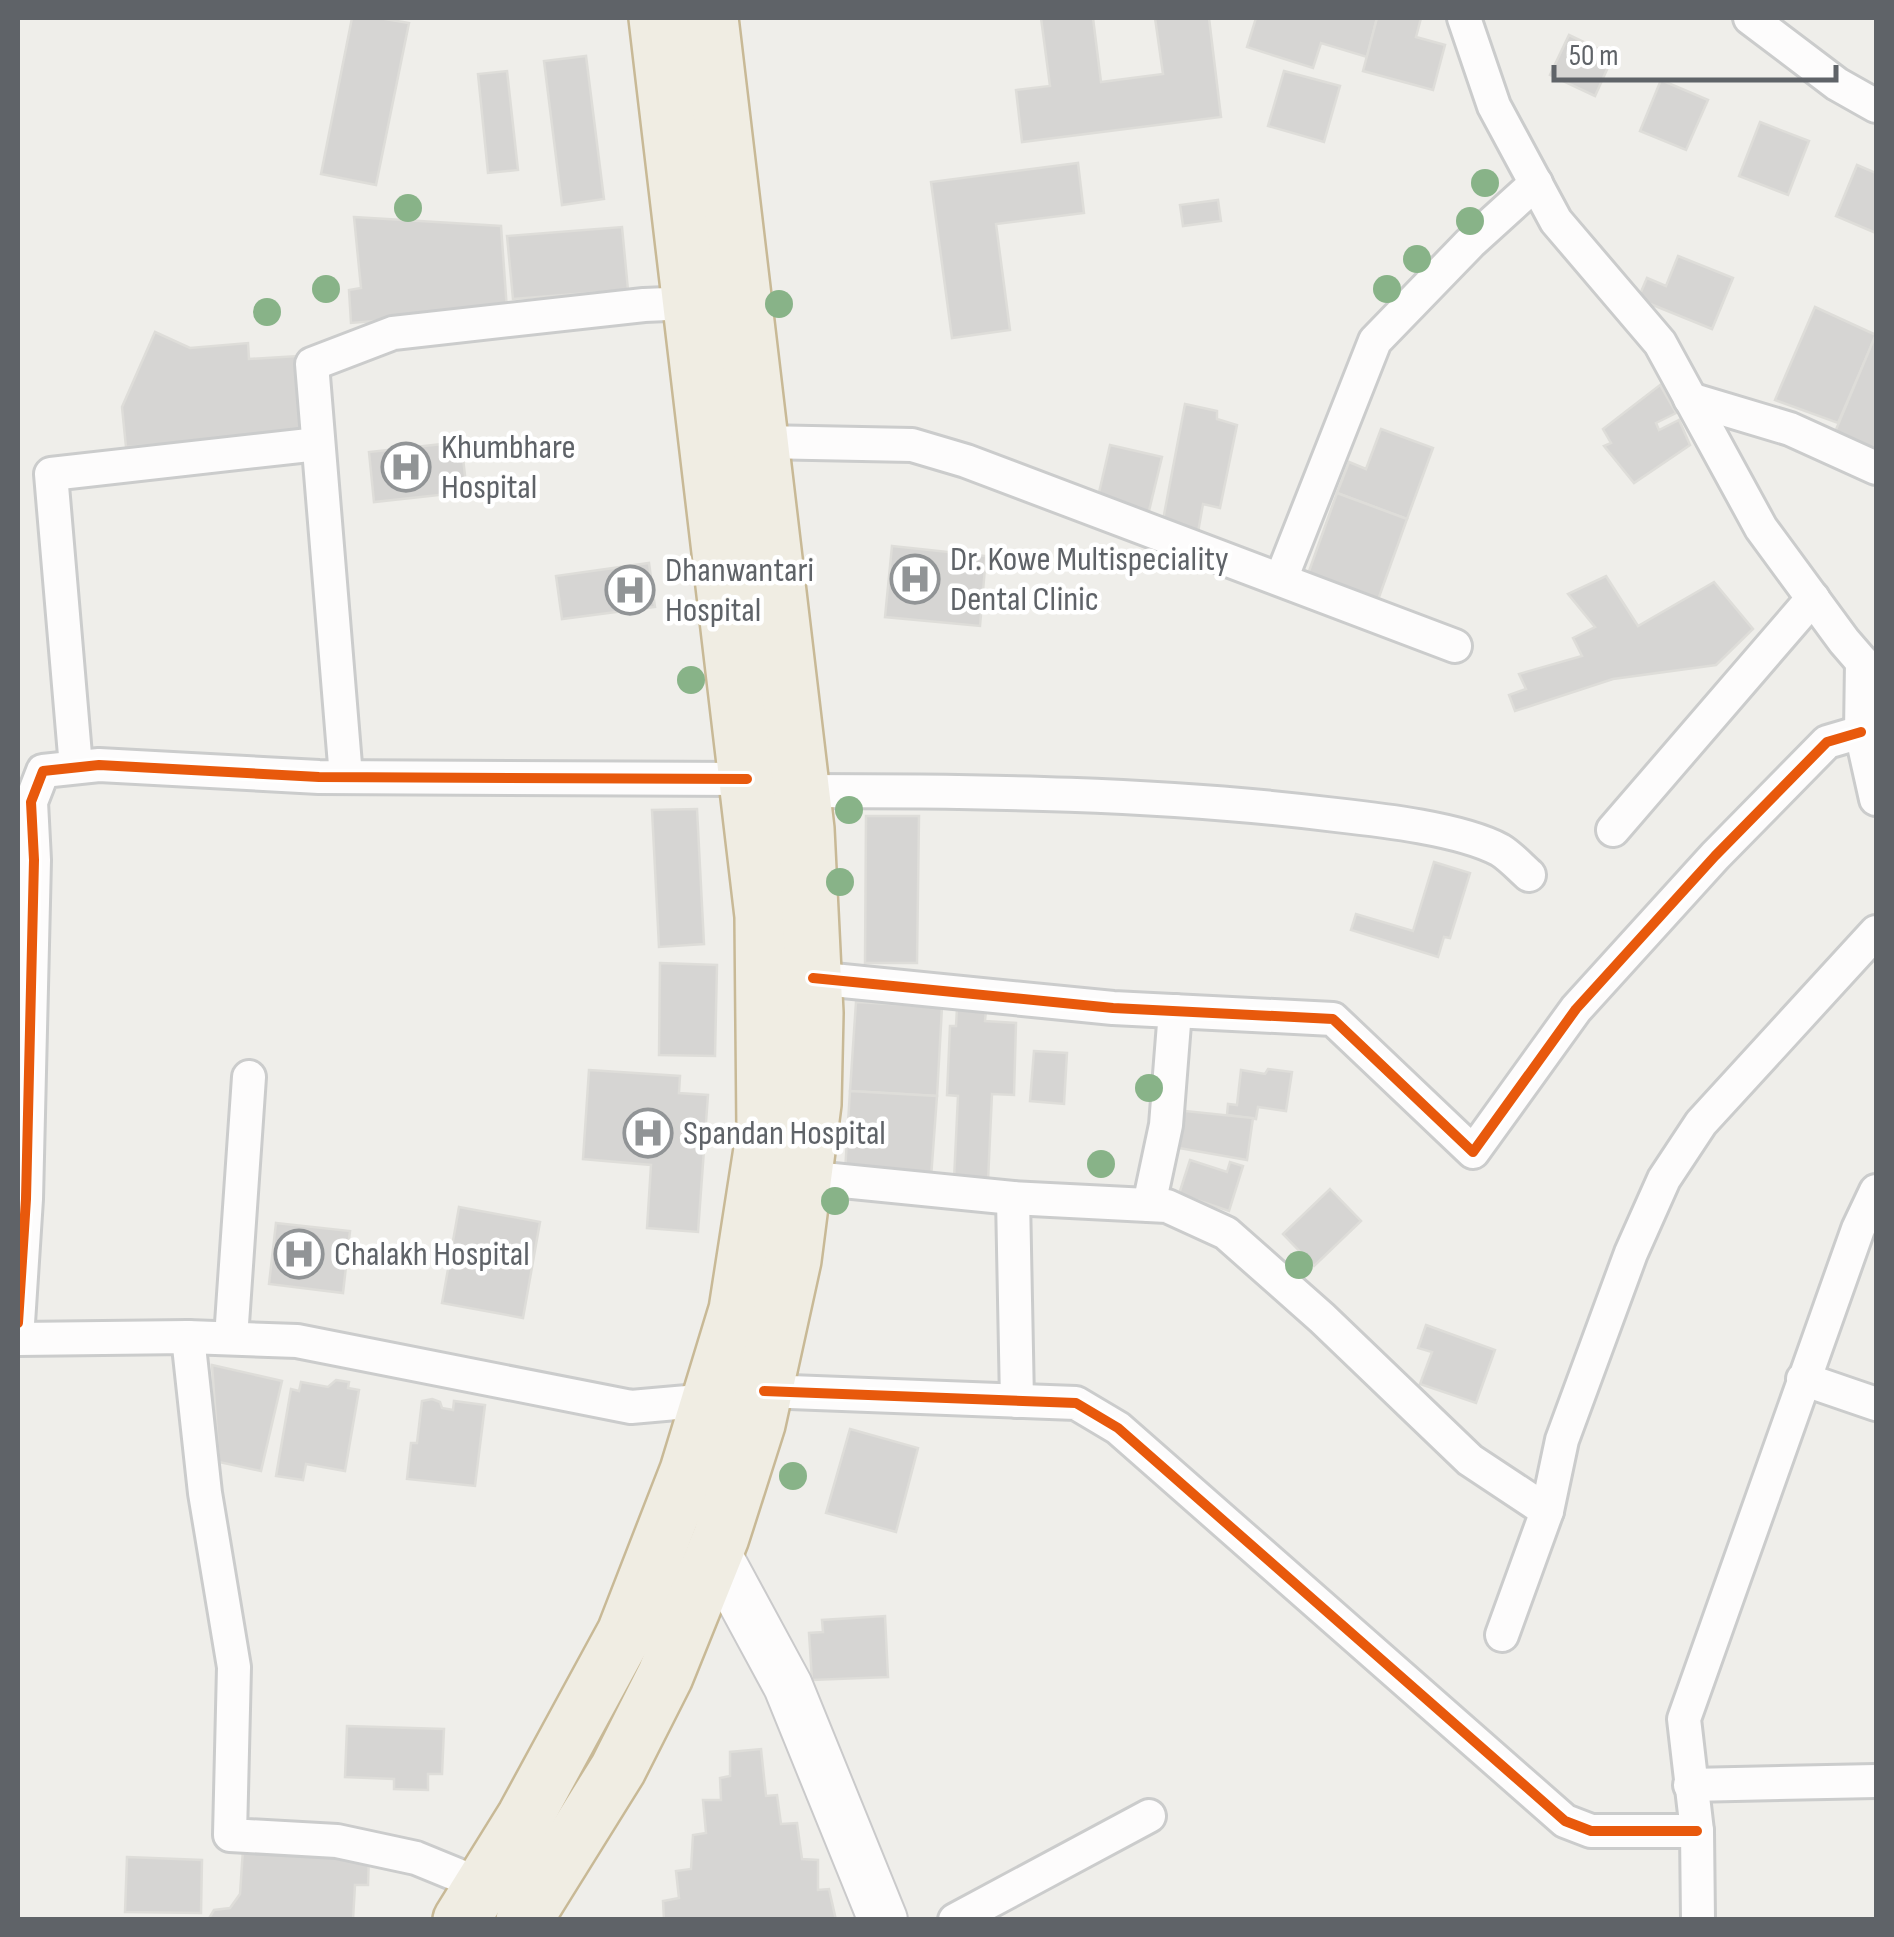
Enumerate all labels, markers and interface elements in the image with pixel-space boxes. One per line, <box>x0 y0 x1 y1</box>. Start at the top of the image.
scale bar <box>1554 20 1836 82</box>
text: 50 m <box>1569 38 1618 74</box>
place label: Khumbhare Hospital <box>441 426 576 509</box>
hospital icon: Khumbhare Hospital <box>380 441 432 493</box>
place label: Dr. Kowe Multispeciality Dental Clinic <box>950 538 1228 621</box>
place label: Dhanwantari Hospital <box>665 549 814 632</box>
hospital icon: Dr. Kowe Multispeciality Dental Clinic <box>889 553 941 605</box>
hospital icon: Dhanwantari Hospital <box>604 564 656 616</box>
hospital icon: Spandan Hospital <box>622 1107 674 1159</box>
place label: Spandan Hospital <box>683 1112 886 1155</box>
hospital icon: Chalakh Hospital <box>273 1228 325 1280</box>
place label: Chalakh Hospital <box>334 1233 530 1276</box>

